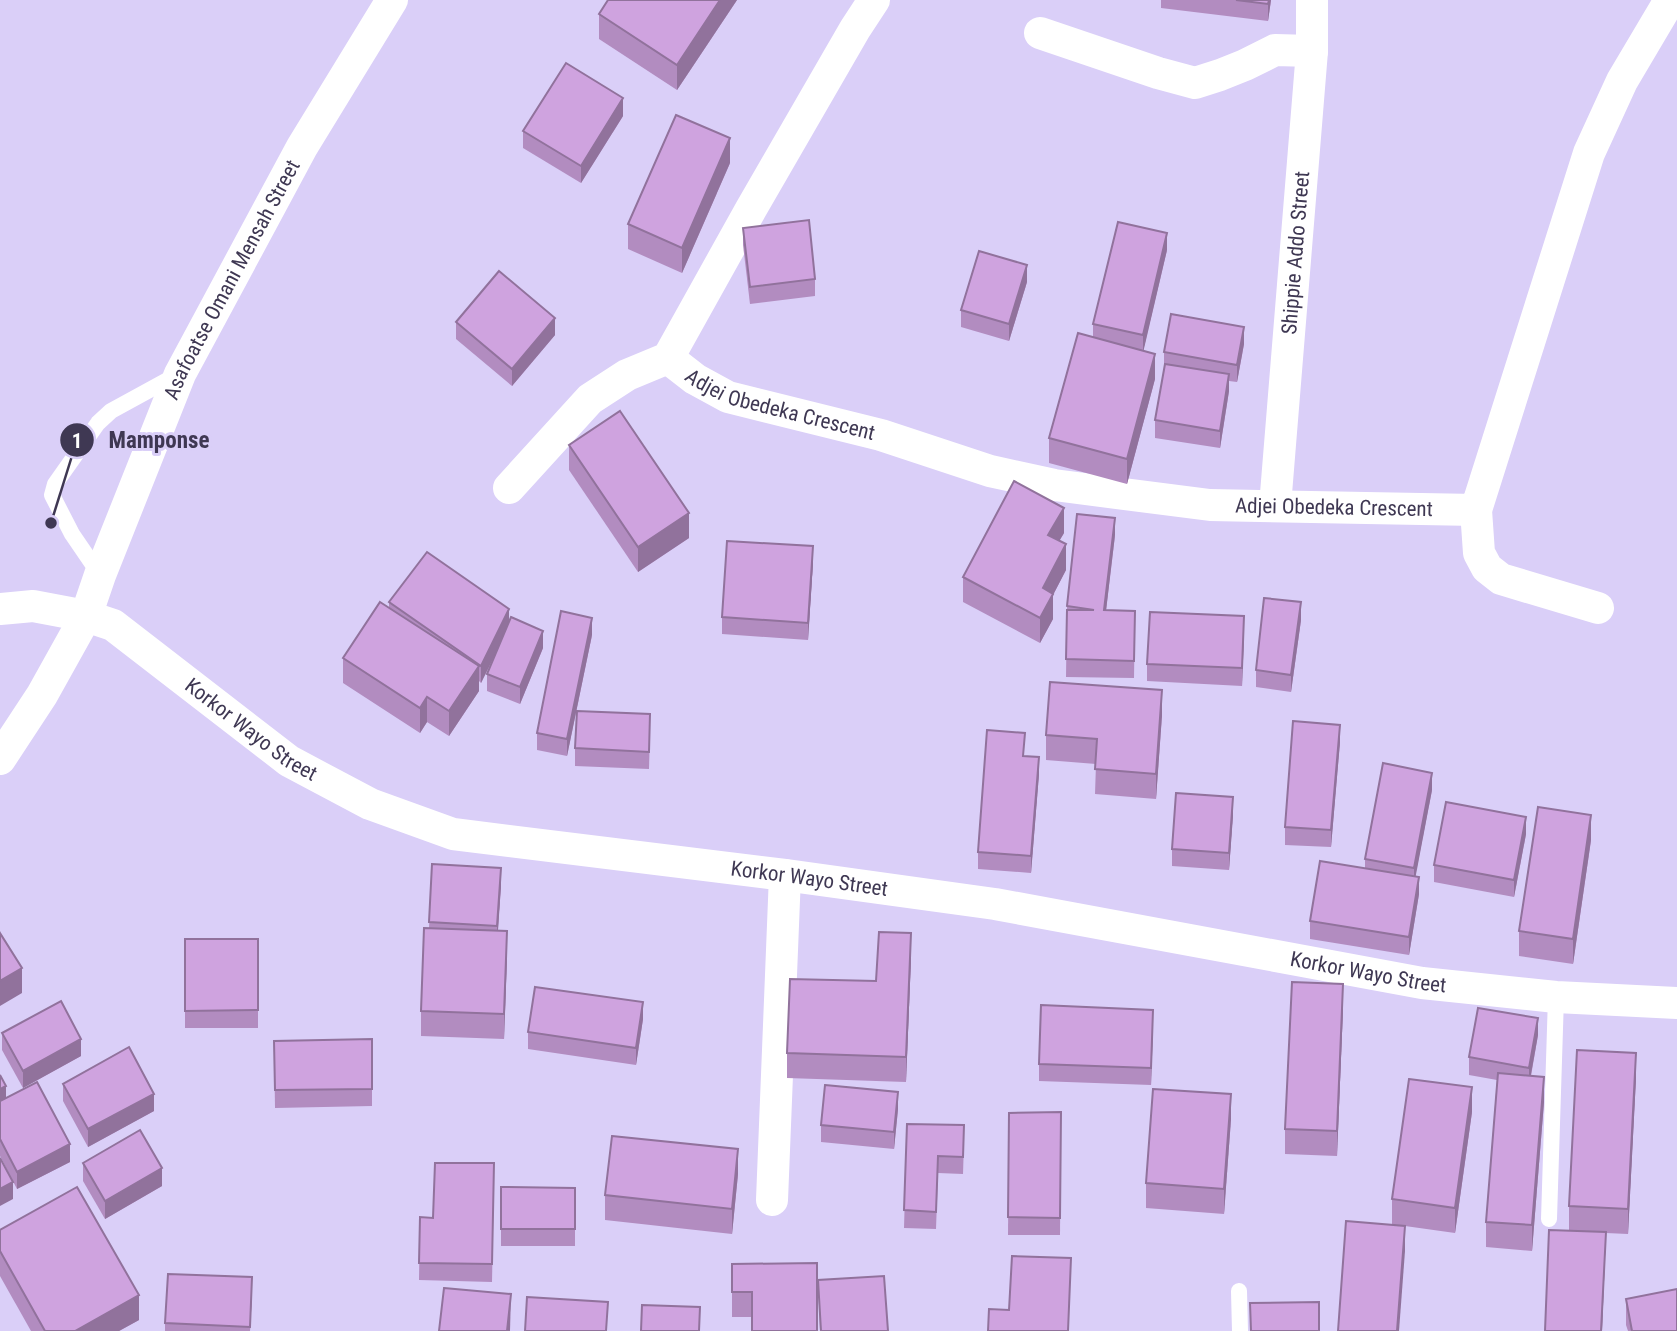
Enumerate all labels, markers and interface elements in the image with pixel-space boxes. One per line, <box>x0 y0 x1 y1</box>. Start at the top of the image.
street label: Asafoatse Omani Mensah Street <box>159 156 305 403</box>
street label: Shippie Addo Street <box>1277 170 1314 335</box>
street label: Adjei Obedeka Crescent <box>680 364 877 445</box>
callout: Mamponse <box>60 418 224 462</box>
text: Mamponse <box>109 427 209 454</box>
text: 1 <box>72 429 82 453</box>
street label: Adjei Obedeka Crescent <box>1235 493 1433 521</box>
street label: Korkor Wayo Street <box>180 673 321 786</box>
street label: Korkor Wayo Street <box>729 856 889 901</box>
street label: Korkor Wayo Street <box>1288 947 1448 997</box>

